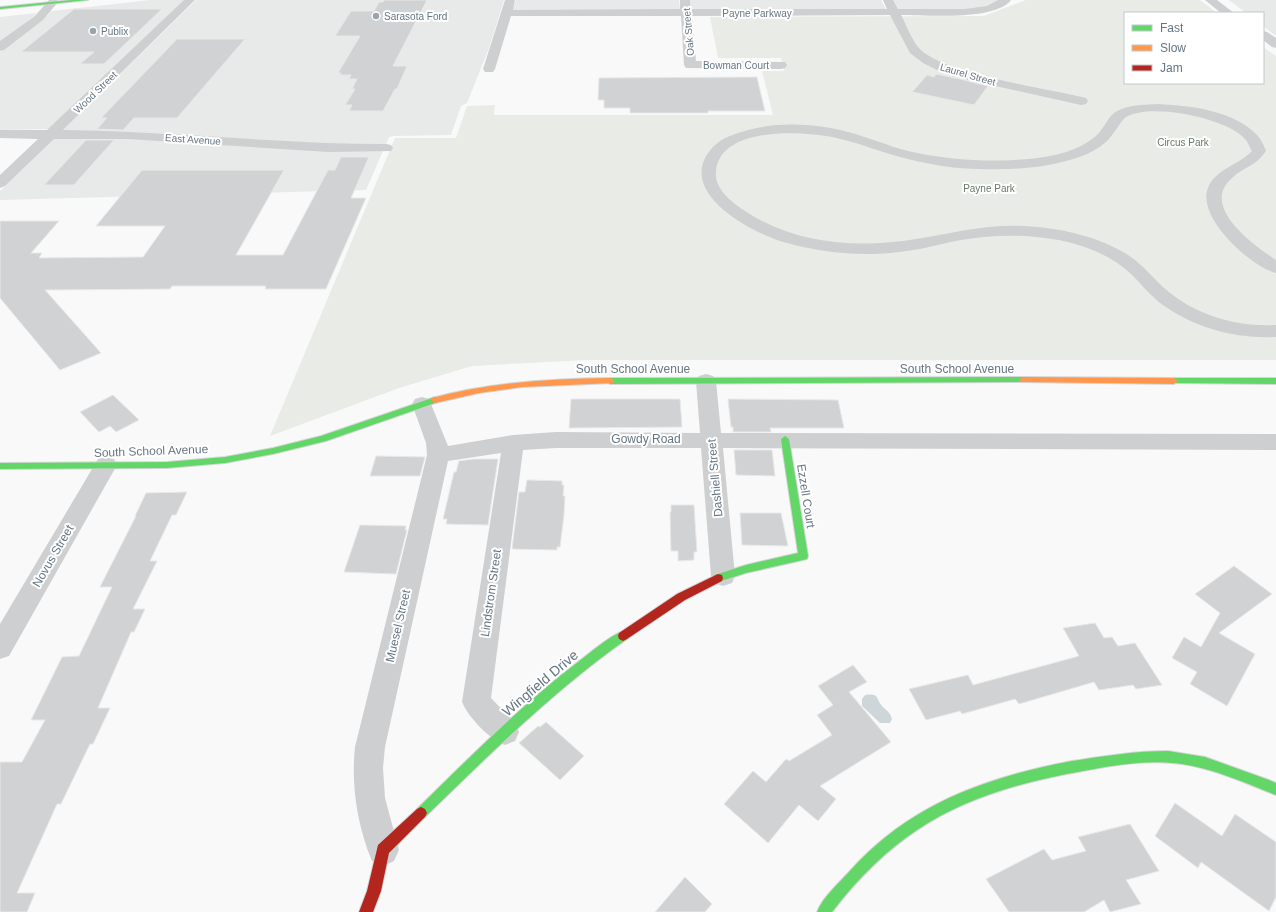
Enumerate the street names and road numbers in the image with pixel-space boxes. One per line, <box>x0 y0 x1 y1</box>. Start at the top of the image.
street label: Oak Street <box>681 7 696 56</box>
street label: Payne Parkway <box>722 8 792 19</box>
street label: Bowman Court <box>703 60 769 71</box>
street label: Laurel Street <box>939 61 997 88</box>
street label: Wood Street <box>72 69 119 116</box>
street label: East Avenue <box>165 132 222 147</box>
street label: South School Avenue <box>576 362 691 376</box>
street label: South School Avenue <box>900 362 1015 376</box>
street label: Gowdy Road <box>611 432 681 446</box>
street label: Dashiell Street <box>705 438 725 517</box>
street label: South School Avenue <box>94 442 209 460</box>
street label: Ezzell Court <box>794 463 818 530</box>
street label: Novus Street <box>30 522 77 590</box>
street label: Lindstrom Street <box>478 548 504 638</box>
street label: Muesel Street <box>383 588 413 664</box>
street label: Wingfield Drive <box>499 646 581 719</box>

